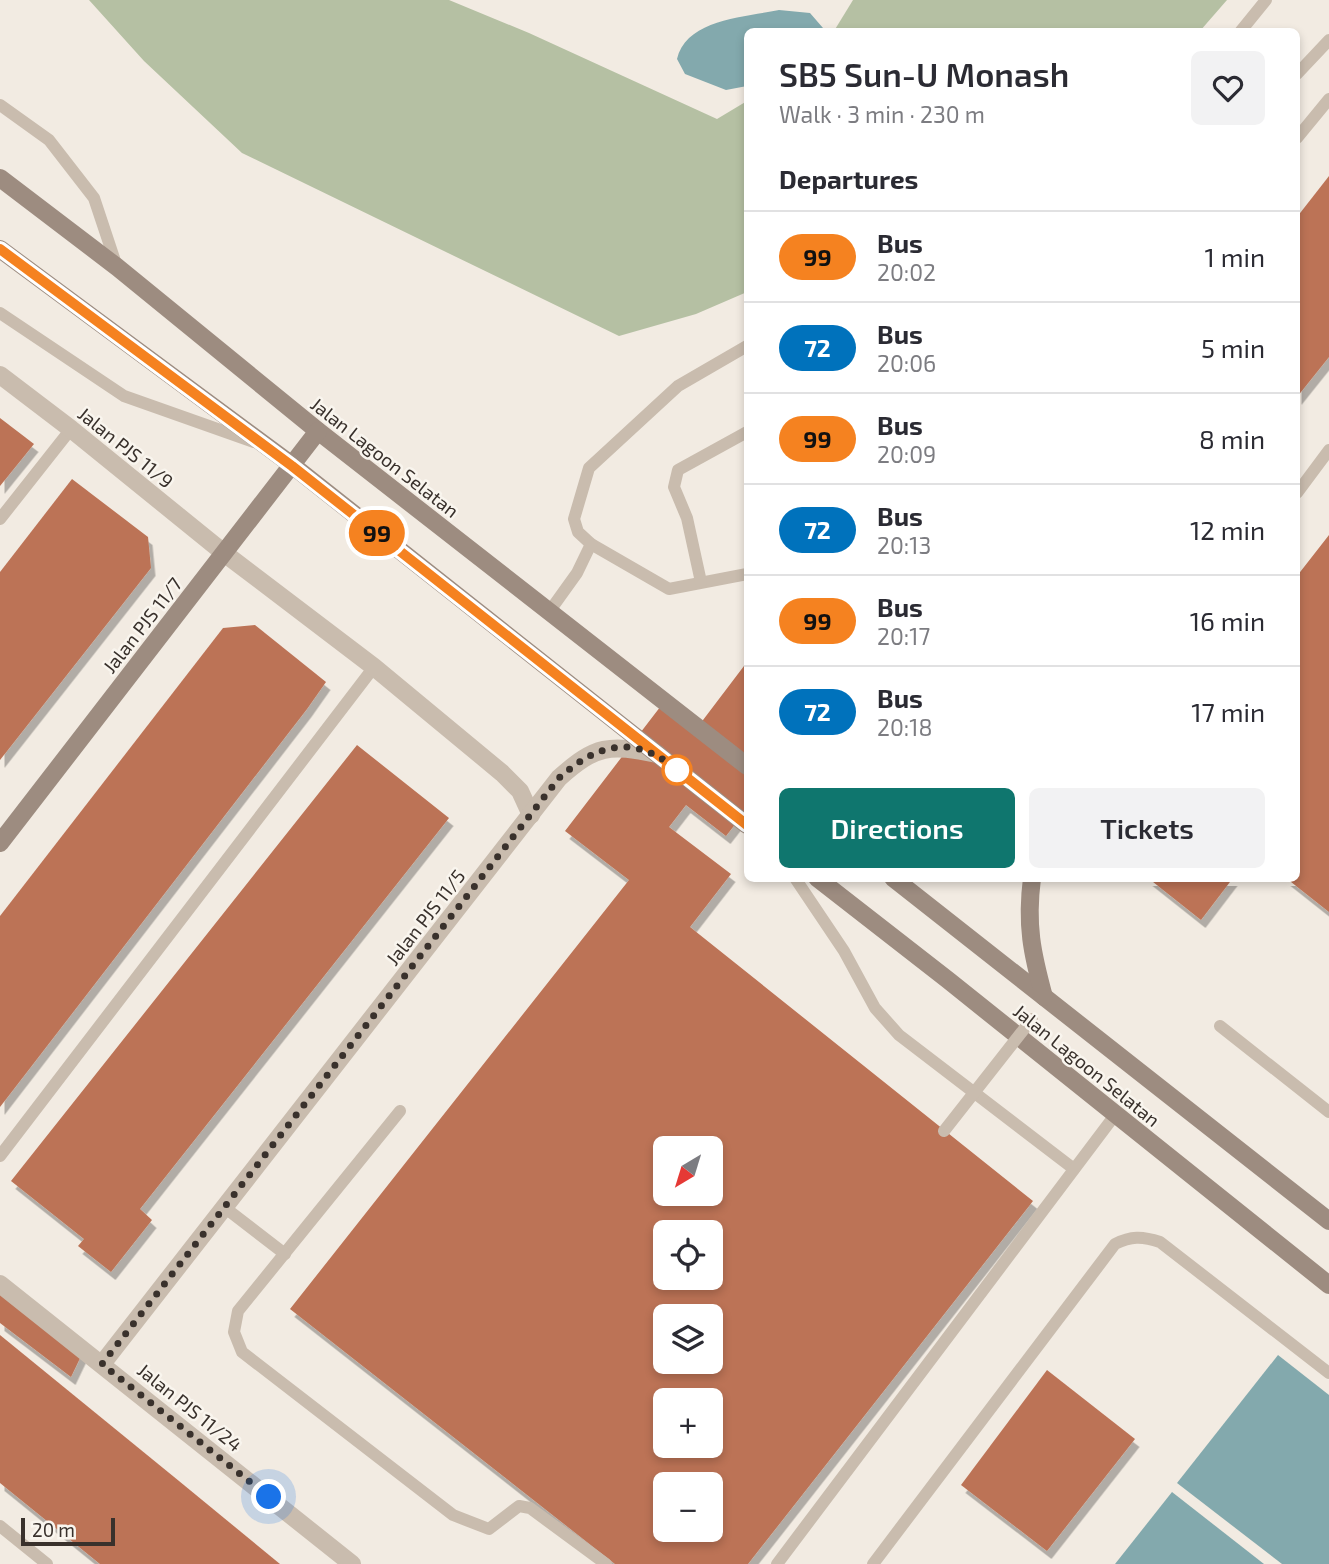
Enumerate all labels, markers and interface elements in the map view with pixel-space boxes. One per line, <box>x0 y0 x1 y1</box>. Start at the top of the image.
button: heart <box>1191 51 1265 125</box>
text: SB5 Sun-U Monash <box>779 54 1069 94</box>
text: Walk · 3 min · 230 m <box>779 100 985 128</box>
text: Departures <box>779 163 918 194</box>
text: Bus <box>877 227 923 258</box>
text: 1 min <box>1205 241 1265 272</box>
text: 99 <box>803 242 832 271</box>
text: 20:02 <box>877 258 936 286</box>
text: Bus <box>877 318 923 349</box>
text: 5 min <box>1201 332 1265 363</box>
text: 72 <box>804 333 831 362</box>
text: 20:06 <box>877 349 936 377</box>
street label: Jalan Lagoon Selatan <box>306 392 464 522</box>
street label: Jalan PJS 11/9 <box>74 402 178 492</box>
text: Bus <box>877 409 923 440</box>
text: 8 min <box>1199 423 1265 454</box>
text: 99 <box>803 424 832 453</box>
text: 20:09 <box>877 440 936 468</box>
text: Bus <box>877 500 923 531</box>
line badge: 99 <box>346 510 408 556</box>
text: 12 min <box>1190 514 1265 545</box>
text: 72 <box>804 515 831 544</box>
text: 99 <box>363 518 391 547</box>
text: 20:13 <box>877 531 931 559</box>
street label: Jalan PJS 11/7 <box>98 573 187 677</box>
text: Bus <box>877 591 923 622</box>
text: 16 min <box>1190 605 1265 636</box>
text: 99 <box>803 606 832 635</box>
text: 20:17 <box>877 622 930 650</box>
text: Bus <box>877 682 923 713</box>
text: 17 min <box>1191 696 1265 727</box>
text: 72 <box>804 697 831 726</box>
text: 20:18 <box>877 713 932 741</box>
unlabelled marker <box>662 755 692 785</box>
button: Directions <box>779 788 1015 868</box>
button: Tickets <box>1029 788 1265 868</box>
street label: Jalan PJS 11/5 <box>381 865 469 969</box>
street label: Jalan Lagoon Selatan <box>1009 999 1165 1131</box>
north arrow <box>653 1136 723 1206</box>
map controls <box>653 1136 723 1542</box>
button: locate <box>653 1220 723 1290</box>
button: layers <box>653 1304 723 1374</box>
street label: Jalan PJS 11/24 <box>133 1358 247 1456</box>
button: + <box>653 1388 723 1458</box>
button: − <box>653 1472 723 1542</box>
your location <box>251 1479 286 1514</box>
scale bar <box>21 1515 116 1547</box>
text: 20 m <box>32 1518 75 1541</box>

